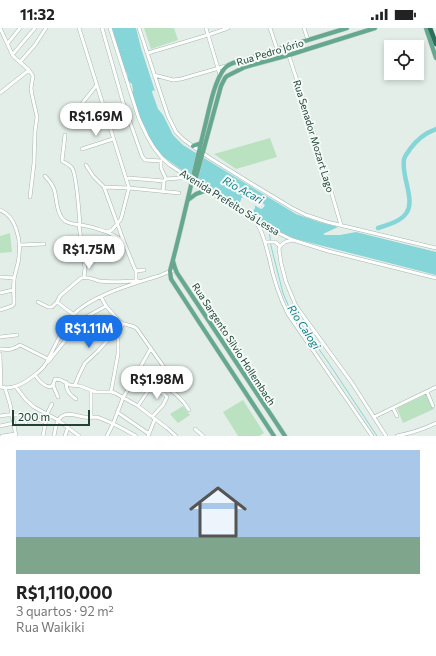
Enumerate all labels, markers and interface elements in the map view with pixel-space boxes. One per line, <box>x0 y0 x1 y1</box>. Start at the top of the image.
text: 11:32 <box>20 5 55 23</box>
street label: Rua Pedro Jório <box>235 36 305 68</box>
map controls <box>384 40 424 80</box>
button: locate <box>384 40 424 80</box>
street label: Rua Senador Mozart Lago <box>291 78 337 194</box>
pin: R$1.69M <box>59 103 133 137</box>
text: R$1.69M <box>69 108 123 124</box>
street label: Avenida Prefeito Sá Lessa <box>178 166 282 238</box>
water label: Rio Acari <box>221 173 267 207</box>
pin: R$1.75M <box>52 236 126 270</box>
text: R$1.75M <box>63 241 115 257</box>
street label: Rua Sargento Silvio Hollembach <box>190 280 278 408</box>
water label: Rio Calogi <box>285 302 324 352</box>
pin: R$1.11M <box>52 315 126 349</box>
text: R$1.11M <box>64 320 114 336</box>
pin: R$1.98M <box>120 366 194 400</box>
text: R$1.98M <box>130 371 184 387</box>
scale bar <box>12 408 90 427</box>
text: 200 m <box>18 410 50 423</box>
icon: home <box>182 476 254 548</box>
text: R$1,110,000 <box>16 582 113 603</box>
text: 3 quartos · 92 m² <box>16 603 114 619</box>
text: Rua Waikiki <box>16 619 85 635</box>

